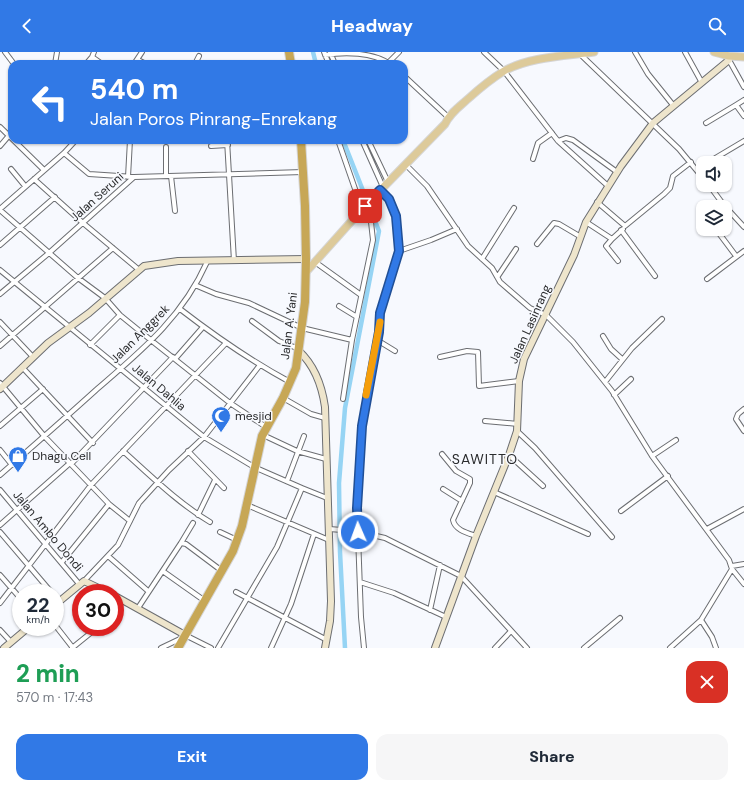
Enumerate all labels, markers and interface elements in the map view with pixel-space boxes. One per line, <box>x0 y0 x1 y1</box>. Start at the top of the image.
text: Headway <box>331 14 413 38</box>
icon: back <box>16 15 38 37</box>
icon: search <box>706 15 728 37</box>
text: 540 m <box>90 71 178 108</box>
icon: left <box>24 76 76 128</box>
text: Jalan Poros Pinrang-Enrekang <box>90 107 337 131</box>
map controls <box>696 156 732 236</box>
button: sound <box>696 156 732 192</box>
street label: Jalan Seruni <box>67 169 127 225</box>
pin <box>348 189 382 223</box>
icon: arrive <box>354 195 376 217</box>
button: layers <box>696 200 732 236</box>
street label: Jalan Lasinrang <box>505 282 555 366</box>
street label: Jalan A. Yani <box>277 291 301 361</box>
street label: Jalan Anggrek <box>107 301 173 367</box>
street label: Jalan Dahlia <box>129 360 189 414</box>
mosque icon: mesjid <box>210 405 232 433</box>
place label: mesjid <box>235 408 272 424</box>
shop icon: Dhagu Cell <box>7 445 29 473</box>
place label: Dhagu Cell <box>32 448 91 464</box>
district label: SAWITTO <box>452 450 518 468</box>
street label: Jalan Ambo Dondi <box>9 487 87 575</box>
position arrow <box>337 511 379 553</box>
speed limit sign: 30 <box>72 584 124 636</box>
text: 22 <box>26 592 50 618</box>
text: km/h <box>26 613 50 626</box>
text: 2 min <box>16 658 80 689</box>
button: close <box>686 661 728 703</box>
text: 570 m · 17:43 <box>16 689 93 706</box>
button: Exit <box>16 734 368 780</box>
button: Share <box>376 734 728 780</box>

